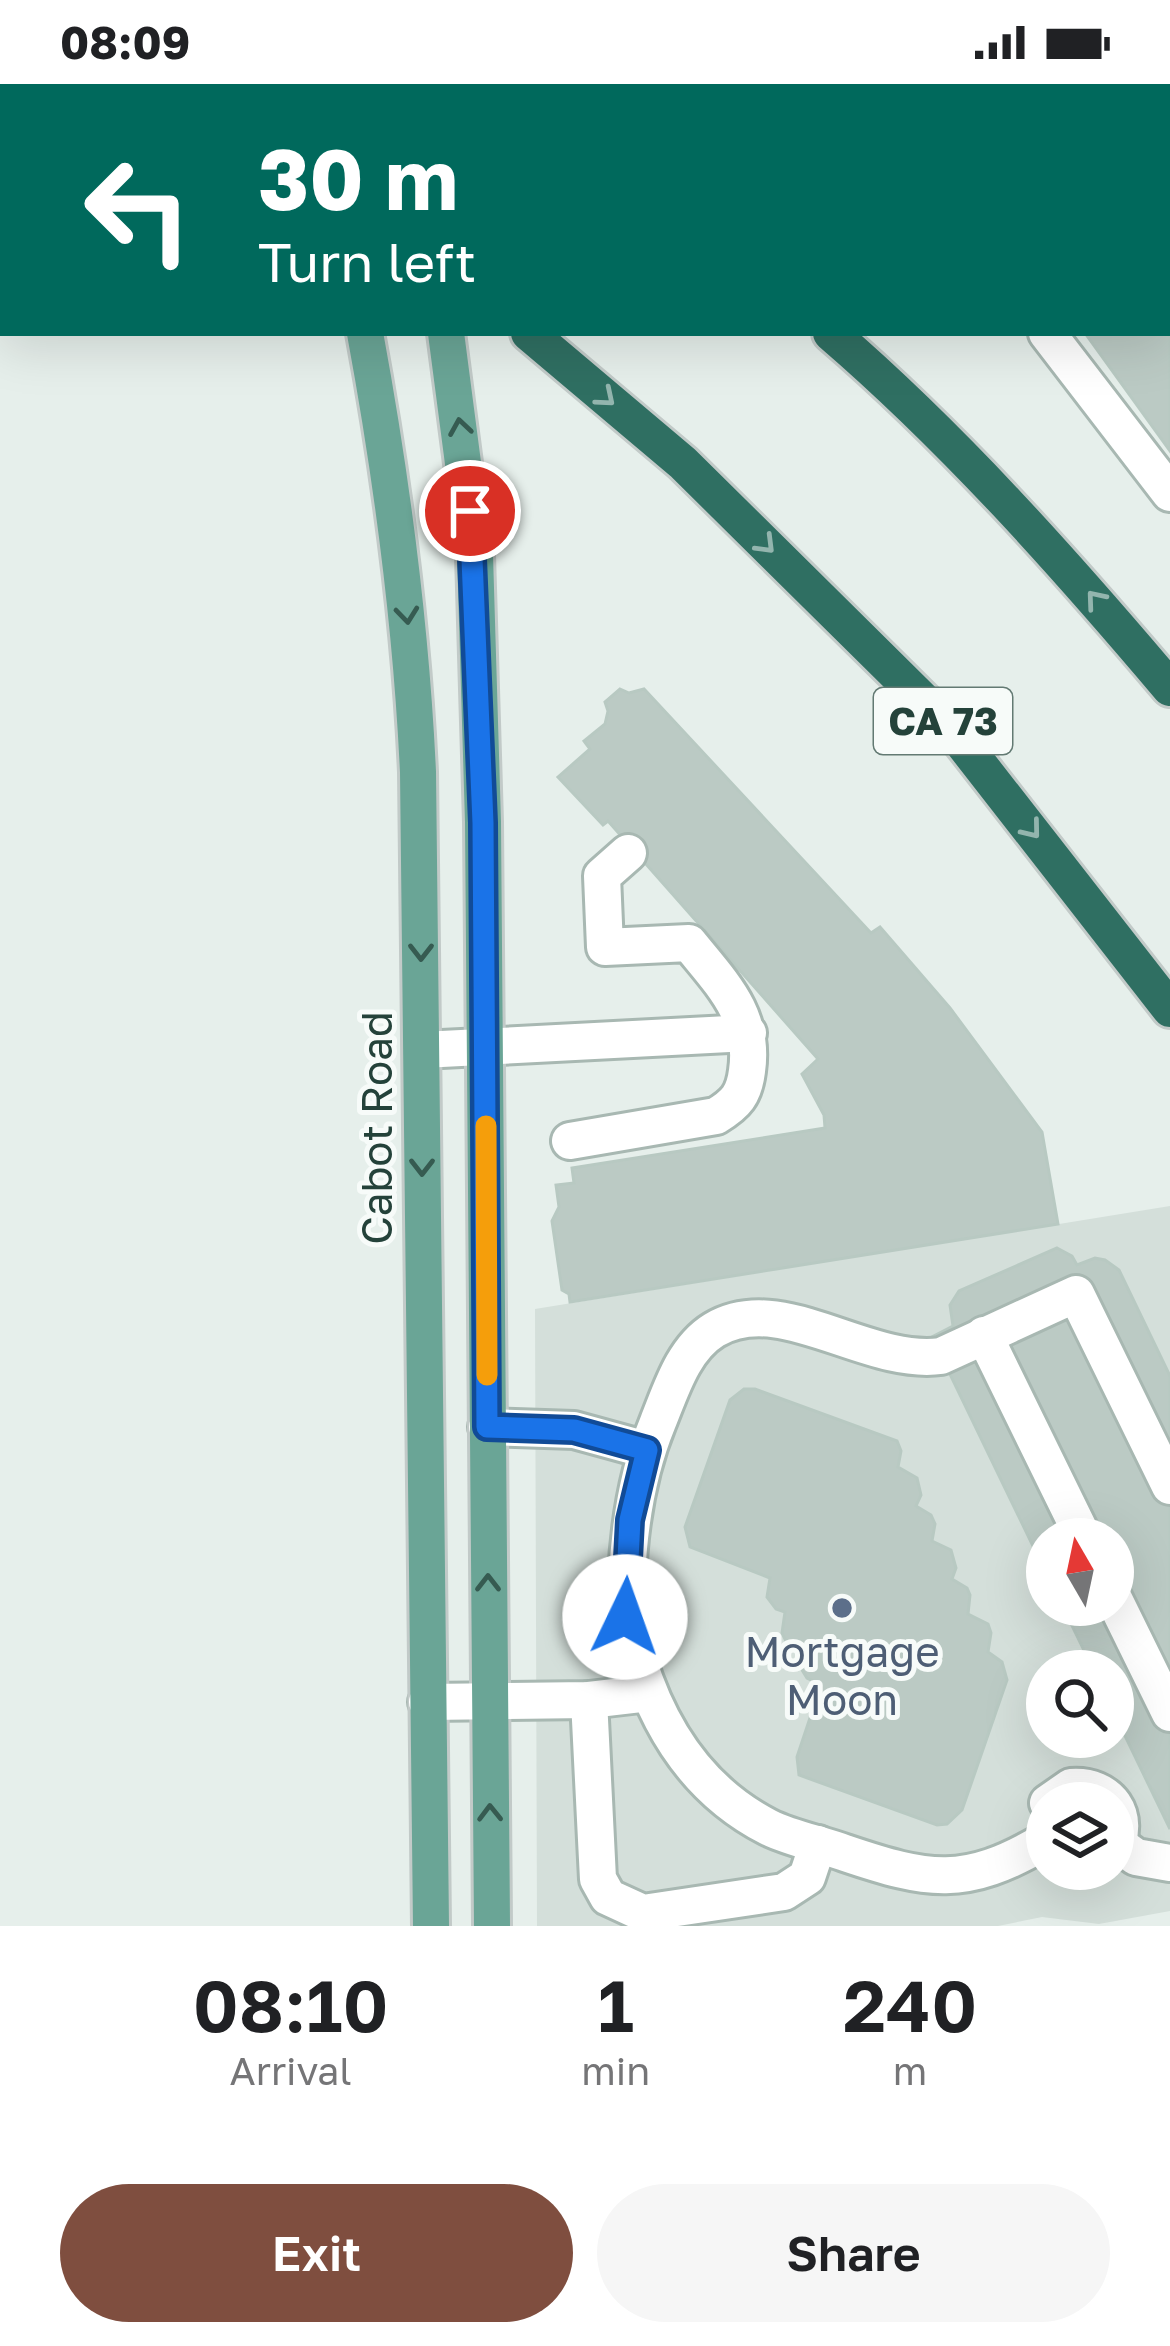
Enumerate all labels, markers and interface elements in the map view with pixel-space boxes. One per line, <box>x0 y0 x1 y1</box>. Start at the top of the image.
text: 08:09 <box>60 15 190 69</box>
text: 30 m <box>258 128 458 228</box>
icon: left <box>60 132 216 288</box>
text: Turn left <box>258 229 476 294</box>
one-way arrow <box>592 383 614 405</box>
one-way arrow <box>448 417 474 437</box>
pin <box>419 460 521 562</box>
icon: arrive <box>437 478 503 544</box>
one-way arrow <box>752 531 774 553</box>
one-way arrow <box>1087 591 1109 613</box>
one-way arrow <box>394 605 420 625</box>
road number: CA 73 <box>874 688 1012 754</box>
one-way arrow <box>1018 816 1039 838</box>
one-way arrow <box>408 944 434 962</box>
street label: Cabot Road <box>351 1011 401 1245</box>
one-way arrow <box>409 1158 435 1177</box>
north arrow <box>1026 1518 1134 1626</box>
map controls <box>1026 1518 1134 1890</box>
position arrow <box>562 1554 688 1680</box>
one-way arrow <box>475 1573 501 1591</box>
marker: Mortgage Moon <box>829 1595 855 1621</box>
place label: Mortgage Moon <box>744 1626 940 1724</box>
button: search <box>1026 1650 1134 1758</box>
button: layers <box>1026 1782 1134 1890</box>
one-way arrow <box>478 1803 504 1822</box>
text: 08:10 <box>193 1961 389 2048</box>
text: 1 <box>598 1961 634 2048</box>
text: 240 <box>843 1961 977 2048</box>
text: Arrival <box>230 2047 352 2094</box>
text: min <box>581 2047 650 2094</box>
text: m <box>893 2047 927 2094</box>
button: Exit <box>60 2184 573 2322</box>
button: Share <box>597 2184 1110 2322</box>

